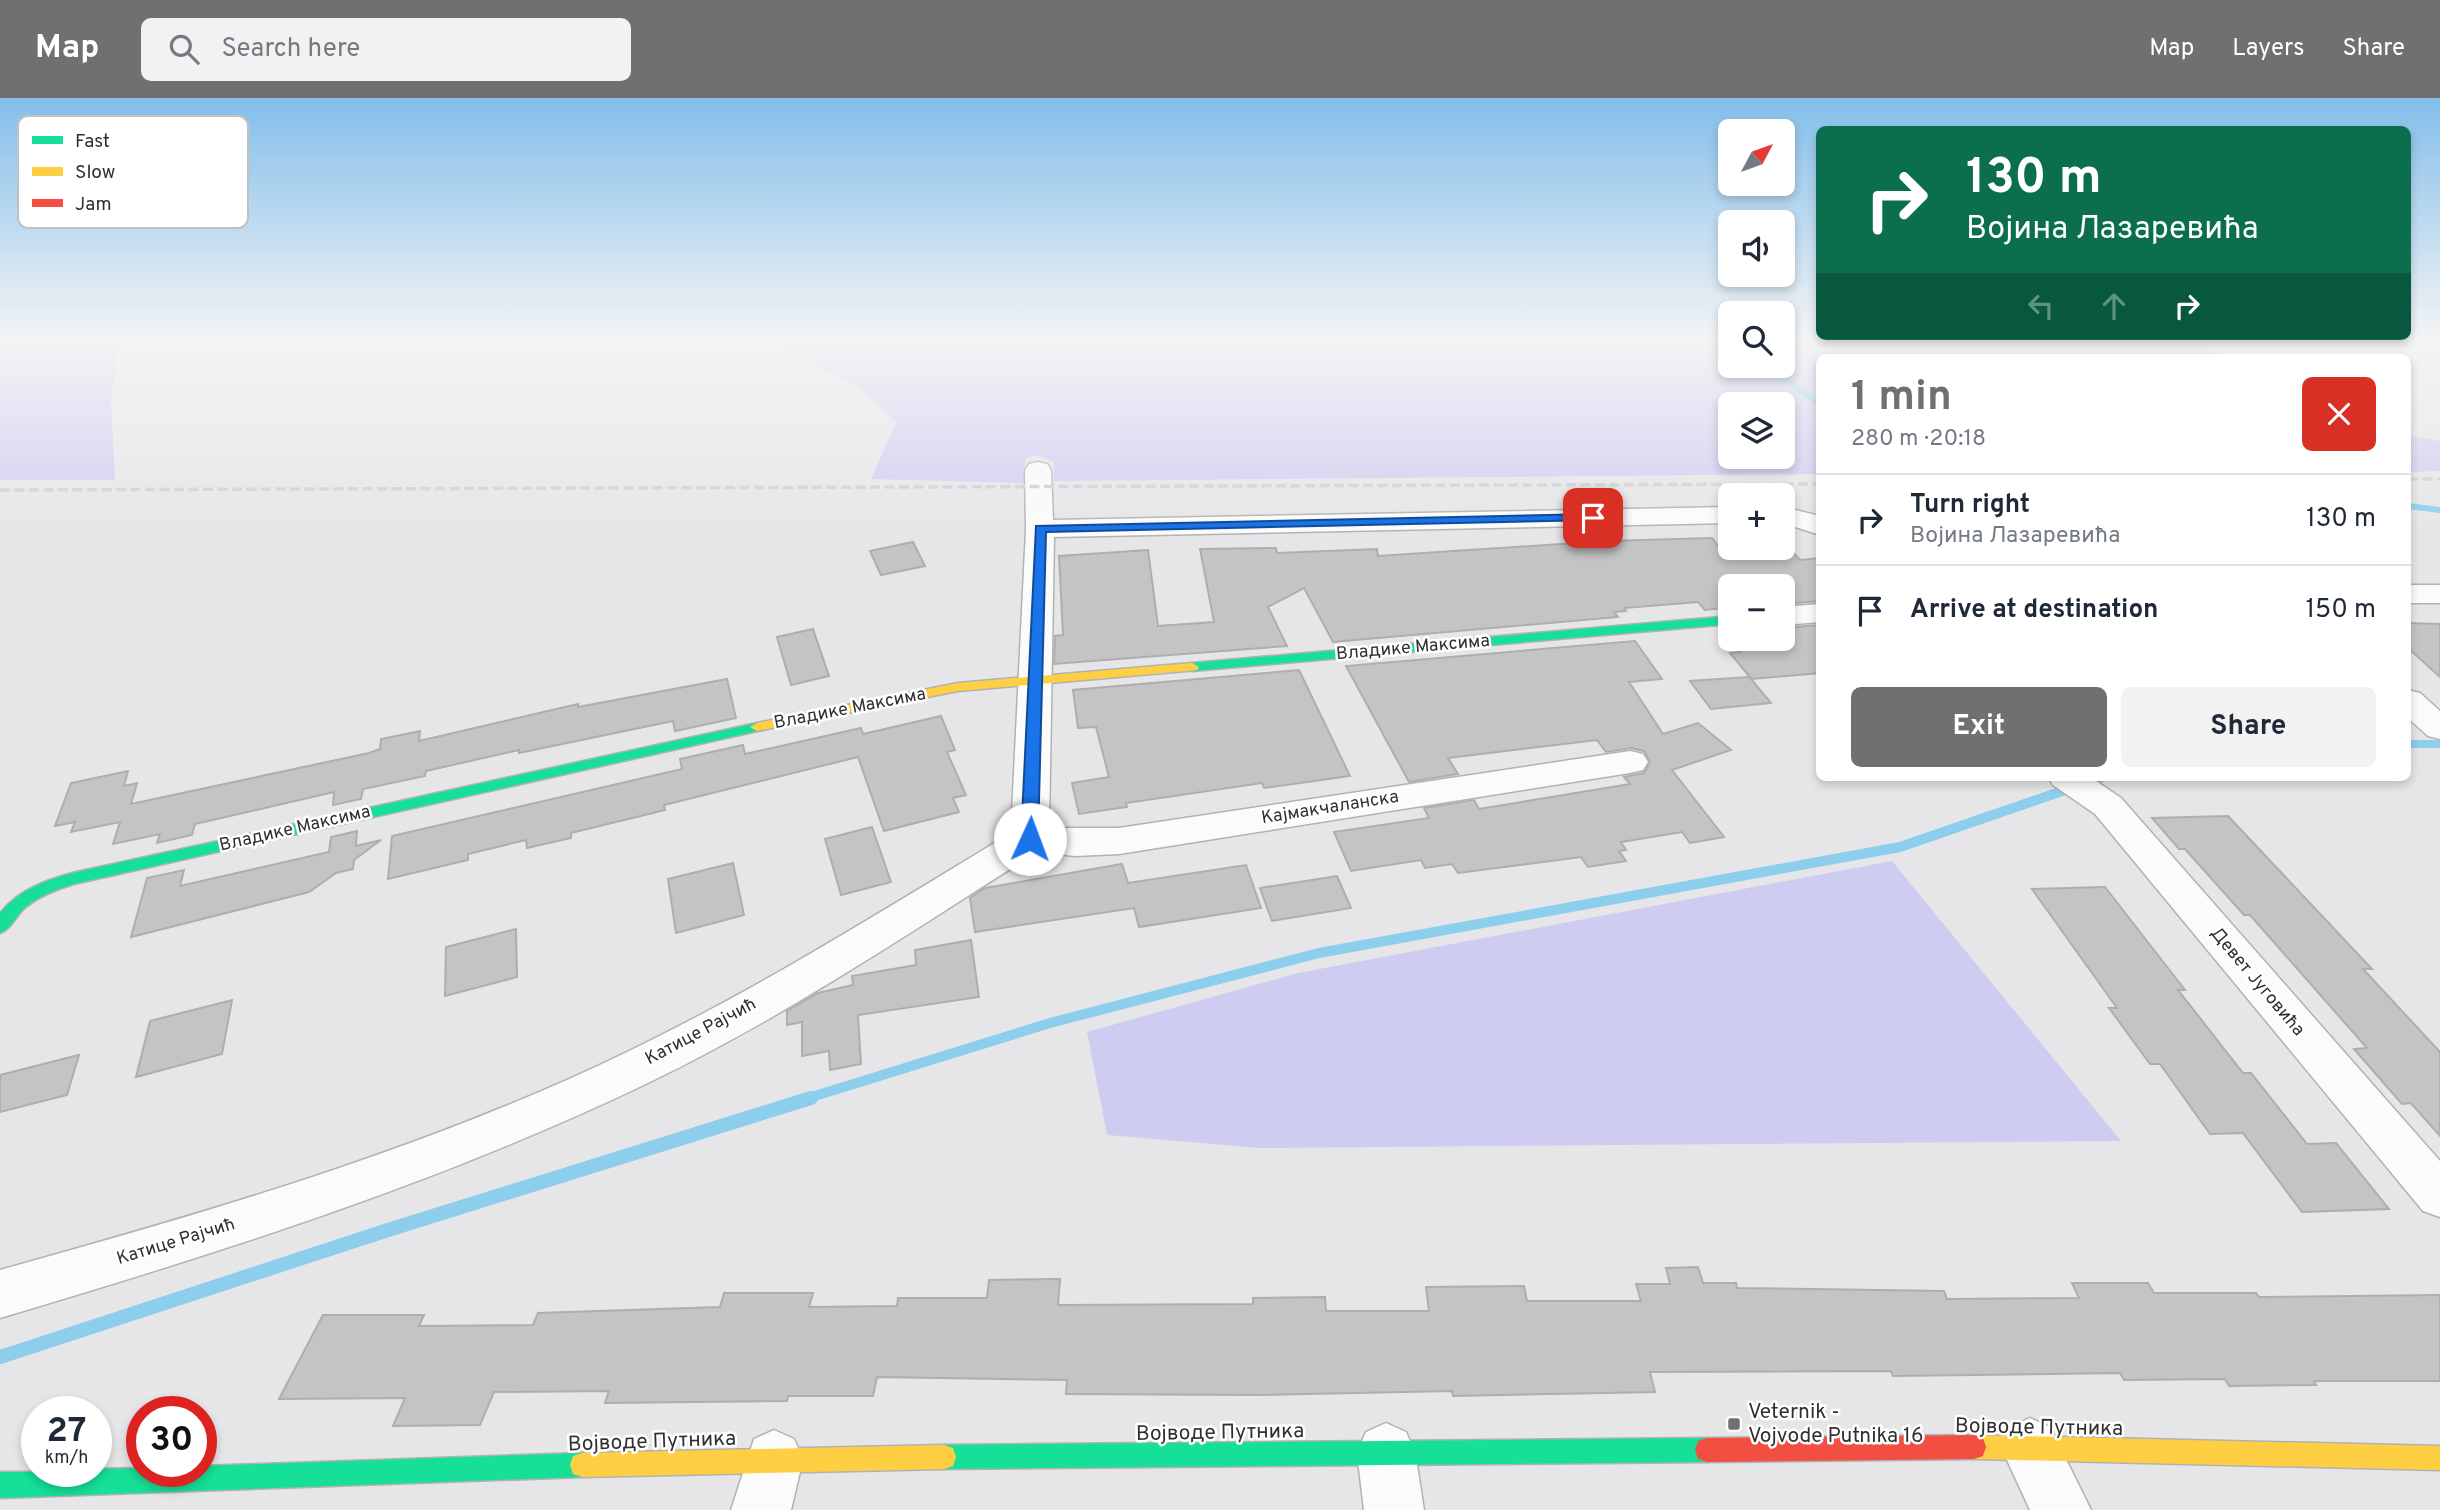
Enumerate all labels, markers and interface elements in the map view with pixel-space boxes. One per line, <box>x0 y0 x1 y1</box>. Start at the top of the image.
search box <box>141 18 631 81</box>
text: Map <box>35 28 99 70</box>
icon: search <box>165 30 203 68</box>
text: Search here <box>221 33 360 66</box>
text: Map <box>2149 34 2194 64</box>
text: Layers <box>2232 34 2304 64</box>
text: Share <box>2342 34 2405 64</box>
legend <box>18 116 248 228</box>
north arrow <box>1718 119 1796 196</box>
map controls <box>1718 119 1795 651</box>
text: Fast <box>75 130 110 154</box>
text: 130 m <box>1966 149 2102 211</box>
icon: right <box>1851 154 1942 245</box>
text: Slow <box>75 161 115 185</box>
text: Jam <box>75 193 112 217</box>
button: sound <box>1718 210 1795 287</box>
text: Војина Лазаревића <box>1966 210 2259 250</box>
icon: left <box>2022 287 2060 325</box>
icon: ahead <box>2095 287 2133 325</box>
icon: right <box>2168 287 2206 325</box>
button: search <box>1718 301 1795 378</box>
text: 1 min <box>1851 372 1952 425</box>
button: close <box>2302 377 2376 451</box>
button: layers <box>1718 392 1795 469</box>
text: 280 m · 20:18 <box>1851 425 1986 454</box>
button: + <box>1718 483 1795 560</box>
pin <box>1563 488 1623 548</box>
text: Turn right <box>1910 489 2030 522</box>
icon: arrive <box>1574 499 1612 537</box>
icon: right <box>1851 501 1889 539</box>
text: 130 m <box>2306 503 2376 536</box>
text: Војина Лазаревића <box>1910 522 2120 551</box>
button: − <box>1718 574 1795 651</box>
icon: arrive <box>1851 592 1889 630</box>
text: Arrive at destination <box>1910 594 2158 627</box>
text: 150 m <box>2305 594 2376 627</box>
street label: Владике Максима <box>1335 630 1491 666</box>
street label: Владике Максима <box>772 683 928 735</box>
button: Exit <box>1851 687 2107 767</box>
button: Share <box>2121 687 2376 767</box>
street label: Кајмакчаланска <box>1260 786 1400 830</box>
street label: Владике Максима <box>217 800 373 858</box>
position arrow <box>993 802 1067 876</box>
street label: Девет Југовића <box>2205 923 2309 1041</box>
street label: Катице Рајчић <box>642 993 760 1071</box>
street label: Катице Рајчић <box>114 1213 238 1271</box>
speed limit sign: 30 <box>126 1396 217 1487</box>
place label: Veternik - Vojvode Putnika 16 <box>1748 1399 1923 1450</box>
text: 27 <box>47 1410 86 1454</box>
street label: Војводе Путника <box>1955 1413 2123 1443</box>
marker: Veternik - Vojvode Putnika 16 <box>1726 1416 1742 1432</box>
street label: Војводе Путника <box>1136 1418 1304 1448</box>
street label: Војводе Путника <box>567 1426 737 1458</box>
text: km/h <box>45 1447 88 1470</box>

